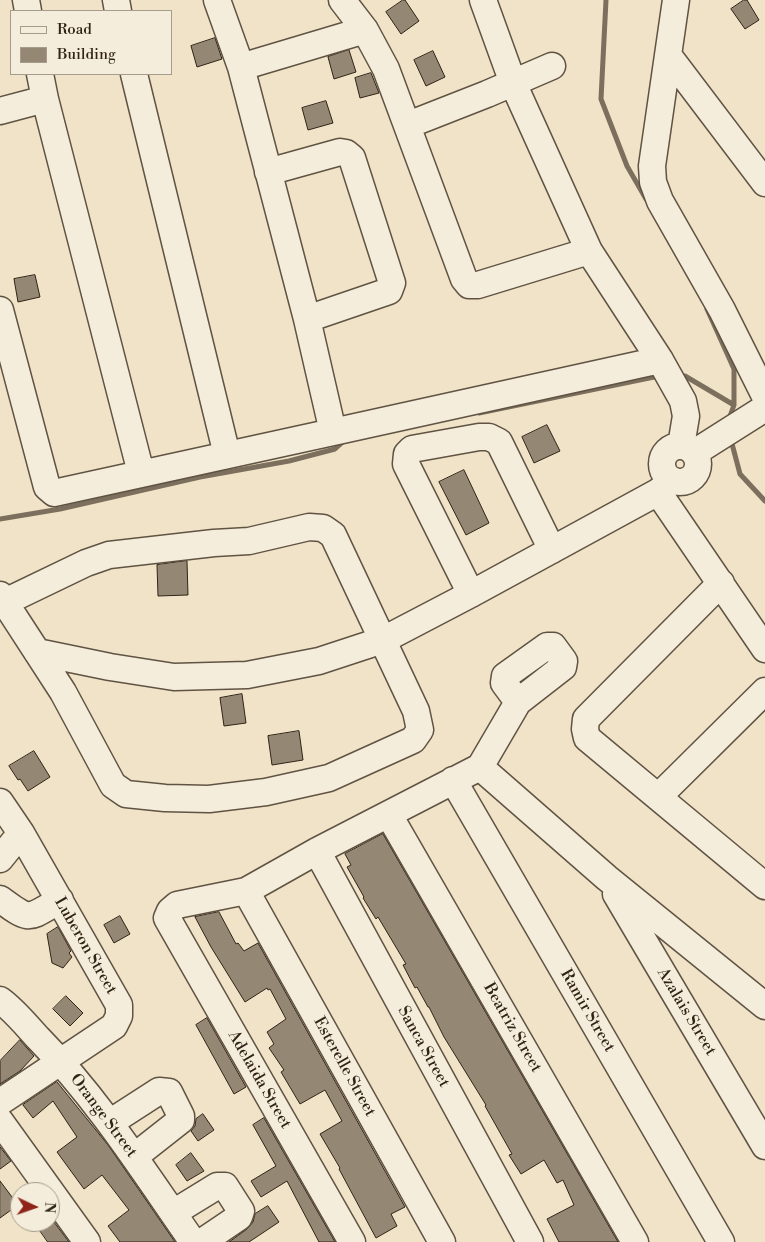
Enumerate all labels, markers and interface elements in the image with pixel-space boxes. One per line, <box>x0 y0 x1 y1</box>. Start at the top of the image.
legend <box>10 10 172 75</box>
text: Road <box>57 20 92 39</box>
text: Building <box>57 45 116 64</box>
street label: Luberon Street <box>49 894 121 998</box>
street label: Azalais Street <box>652 965 720 1059</box>
street label: Ramir Street <box>556 966 618 1056</box>
street label: Beatriz Street <box>479 980 545 1076</box>
street label: Sanca Street <box>393 1003 453 1091</box>
street label: Esterelle Street <box>309 1014 379 1120</box>
street label: Adelaida Street <box>223 1028 295 1132</box>
street label: Orange Street <box>65 1070 141 1162</box>
north arrow <box>10 1182 60 1232</box>
text: N <box>40 1202 58 1214</box>

